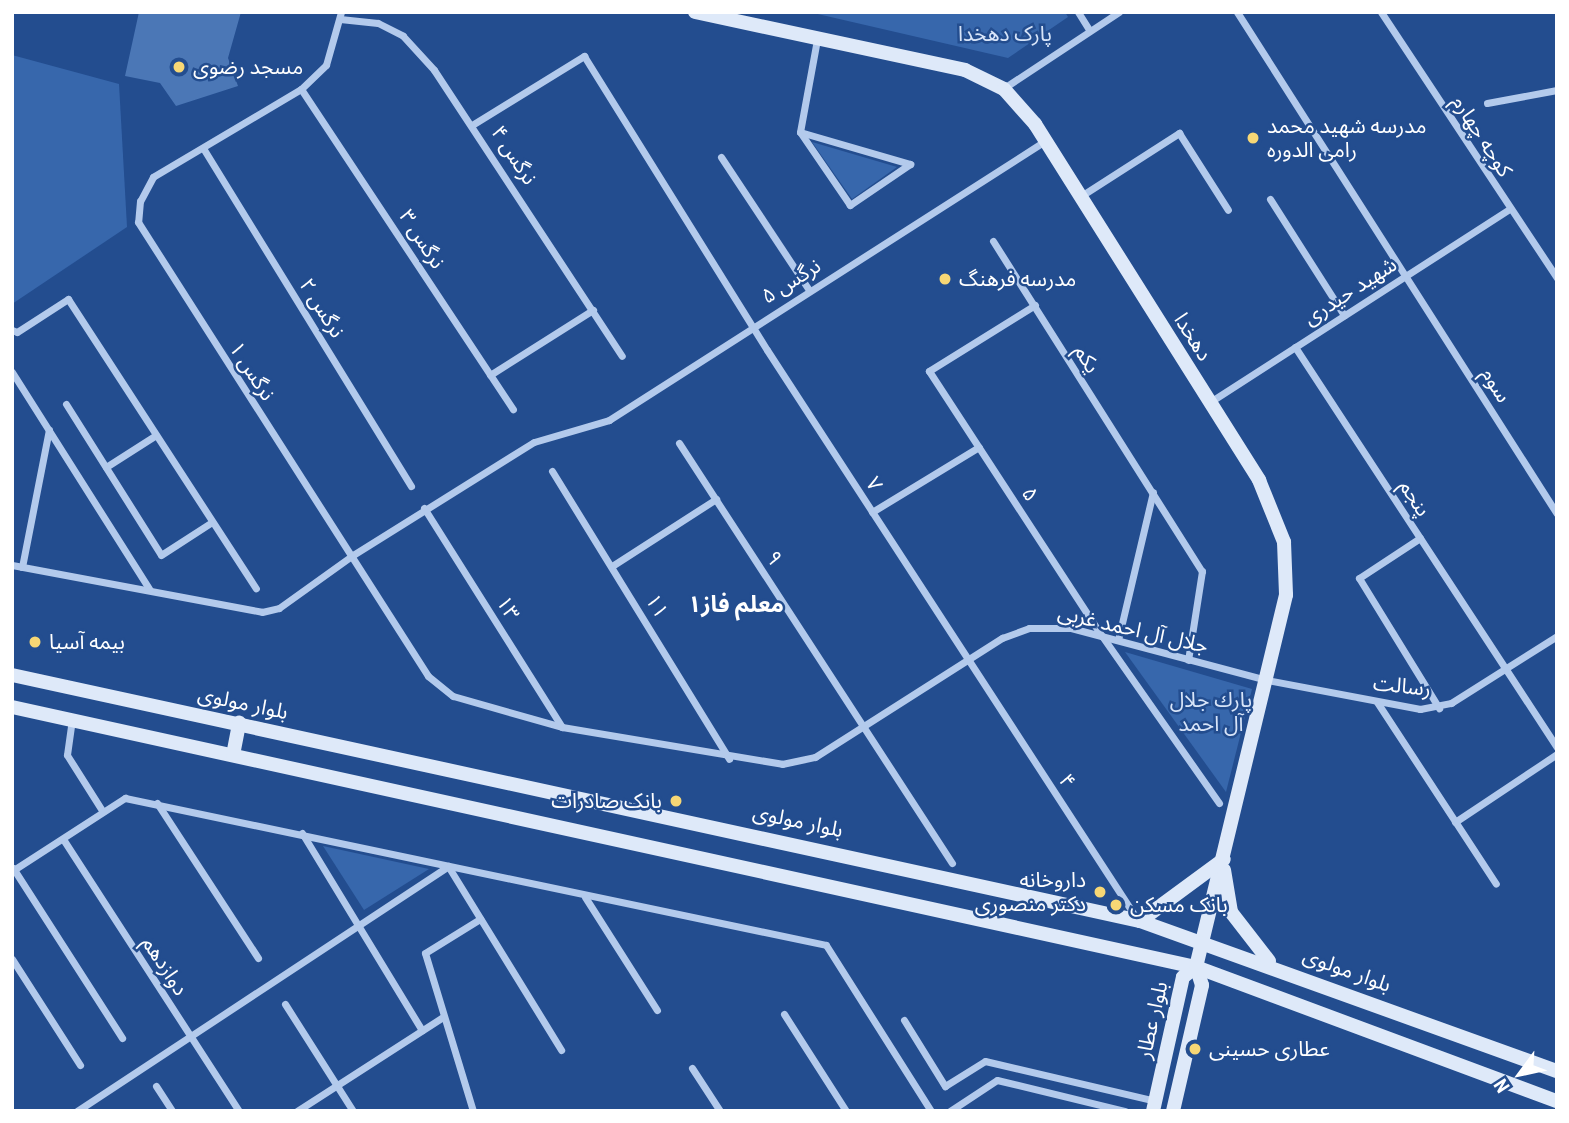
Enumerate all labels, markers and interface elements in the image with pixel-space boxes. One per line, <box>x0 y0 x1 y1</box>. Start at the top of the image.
park label: پارک دهخدا <box>958 21 1052 47</box>
place label: مسجد رضوی <box>193 54 303 80</box>
marker: مسجد رضوی <box>171 59 187 75</box>
street label: کوچه چهارم <box>1446 91 1518 181</box>
place label: مدرسه شهید محمد رامی الدوره <box>1267 113 1426 163</box>
street label: نرگس ۴ <box>486 121 542 189</box>
marker: مدرسه شهید محمد رامی الدوره <box>1245 130 1261 146</box>
street label: نرگس ۳ <box>394 205 450 273</box>
street label: شهید حیدری <box>1299 252 1401 330</box>
street label: نرگس ۵ <box>757 253 825 309</box>
place label: مدرسه فرهنگ <box>959 266 1076 292</box>
marker: مدرسه فرهنگ <box>937 271 953 287</box>
street label: نرگس ۲ <box>294 274 350 342</box>
street label: دهخدا <box>1169 308 1217 366</box>
street label: نرگس ۱ <box>224 337 280 405</box>
street label: یکم <box>1069 340 1105 378</box>
street label: سوم <box>1476 363 1516 407</box>
street label: ۷ <box>860 472 888 496</box>
street label: پنجم <box>1394 475 1436 521</box>
street label: ۵ <box>1016 482 1044 506</box>
street label: ۹ <box>760 546 788 570</box>
street label: ۱۱ <box>640 589 674 623</box>
street label: ۱۳ <box>491 591 525 625</box>
district label: معلم فاز۱ <box>688 591 784 619</box>
street label: جلال آل احمد غربی <box>1055 599 1211 659</box>
place label: بیمه آسیا <box>49 629 125 655</box>
marker: بیمه آسیا <box>27 634 43 650</box>
street label: رسالت <box>1372 670 1432 702</box>
street label: بلوار مولوی <box>196 681 290 725</box>
park label: پارك جلال آل احمد <box>1170 687 1252 737</box>
street label: ۴ <box>1053 769 1081 793</box>
place label: بانک صادرات <box>551 788 662 814</box>
marker: بانک صادرات <box>668 793 684 809</box>
street label: بلوار مولوی <box>751 799 845 843</box>
place label: داروخانه دکتر منصوری <box>975 867 1086 917</box>
marker: داروخانه دکتر منصوری <box>1092 884 1108 900</box>
place label: بانک مسکن <box>1130 892 1228 918</box>
marker: بانک مسکن <box>1108 897 1124 913</box>
street label: دوازدهم <box>137 932 193 1000</box>
street label: بلوار مولوی <box>1300 942 1394 998</box>
street label: بلوار عطار <box>1131 979 1173 1061</box>
place label: عطاری حسینی <box>1209 1036 1330 1062</box>
north arrow <box>1485 1039 1555 1109</box>
marker: عطاری حسینی <box>1187 1041 1203 1057</box>
text: N <box>1489 1075 1515 1097</box>

